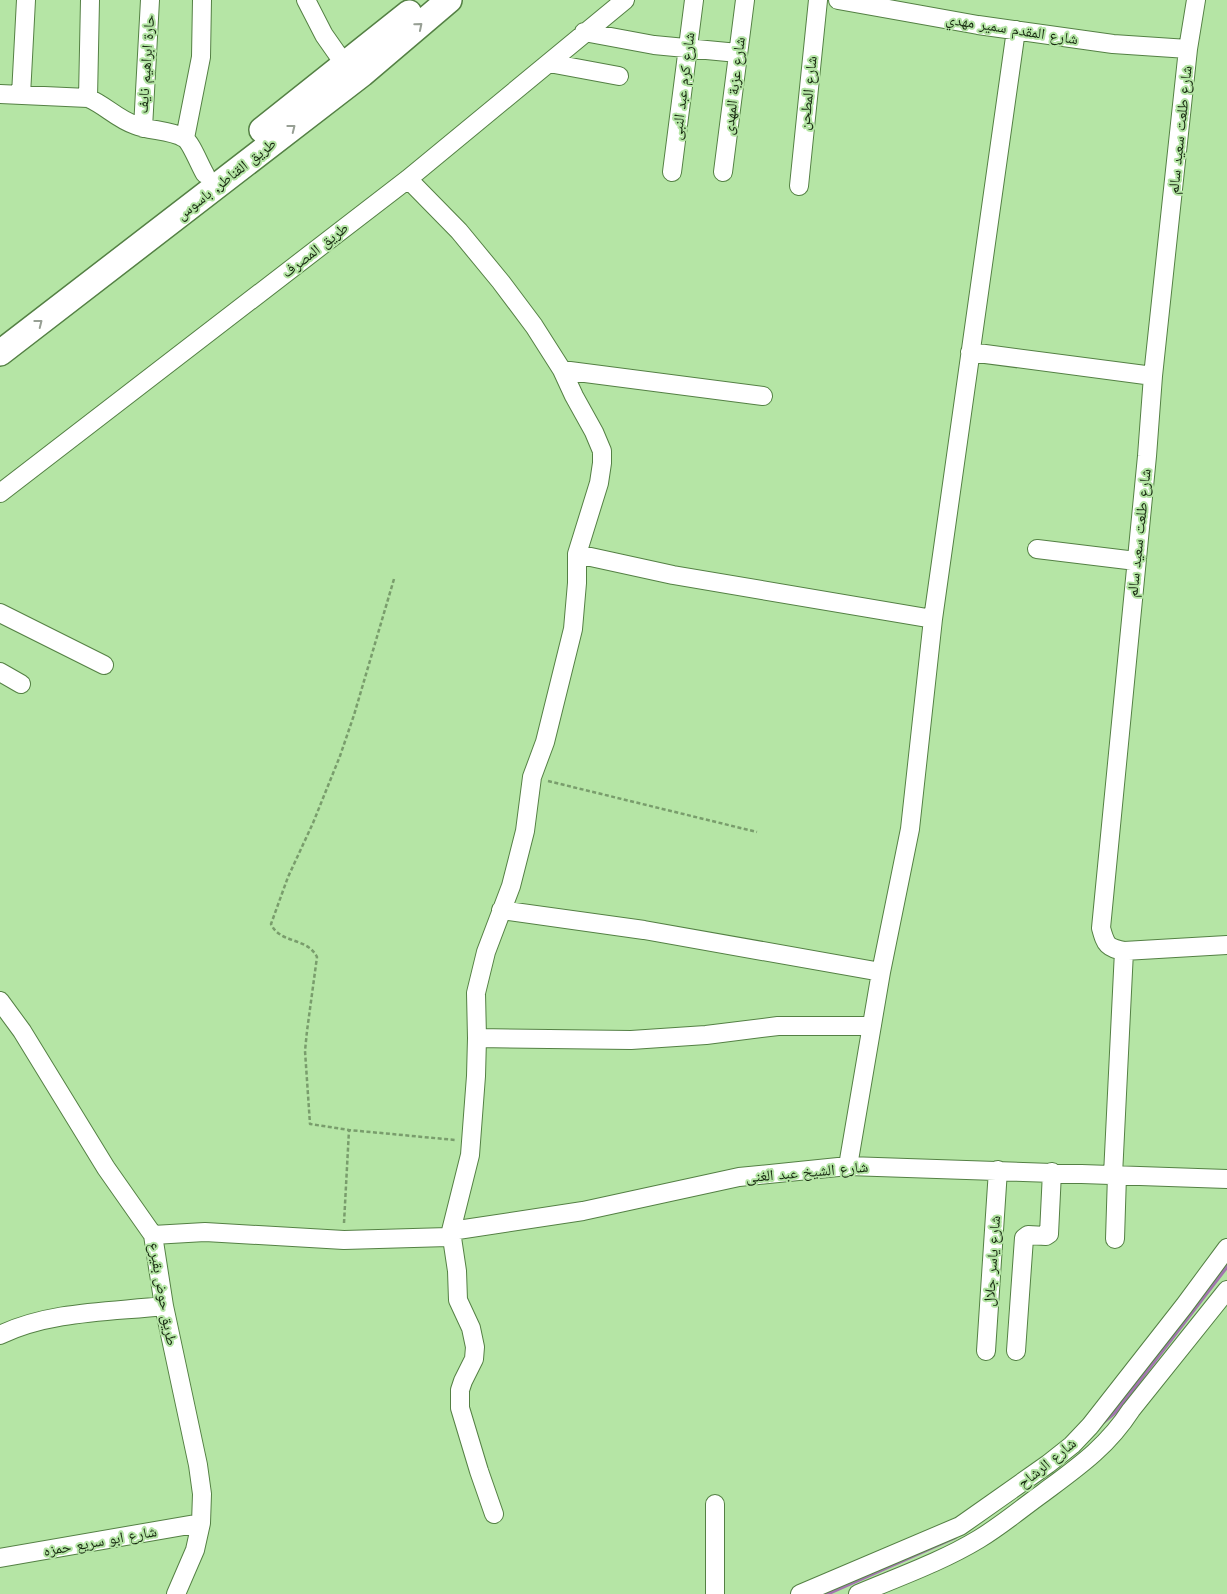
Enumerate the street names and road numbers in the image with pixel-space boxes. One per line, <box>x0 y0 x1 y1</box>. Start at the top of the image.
street label: شارع المقدم سمير مهدي <box>944 10 1079 51</box>
street label: حارة ابراهيم نايف <box>134 14 159 114</box>
street label: شارع كرم عبد النبى <box>667 31 700 141</box>
street label: شارع عزبة المهدى <box>719 36 750 136</box>
street label: شارع المطحن <box>795 55 822 131</box>
street label: شارع طلعت سعيد سالم <box>1164 65 1197 195</box>
street label: طريق القناطر, باسوس <box>173 134 280 224</box>
street label: طريق المصرف <box>278 218 352 282</box>
street label: شارع طلعت سعيد سالم <box>1123 468 1156 598</box>
street label: شارع الشيخ عبد الغنى <box>745 1158 869 1187</box>
street label: شارع ياسر جلال <box>980 1215 1005 1307</box>
street label: طريق حوض بقيرع <box>144 1241 181 1347</box>
street label: شارع الرشاح <box>1014 1434 1080 1493</box>
street label: شارع ابو سريع حمزه <box>42 1522 158 1561</box>

